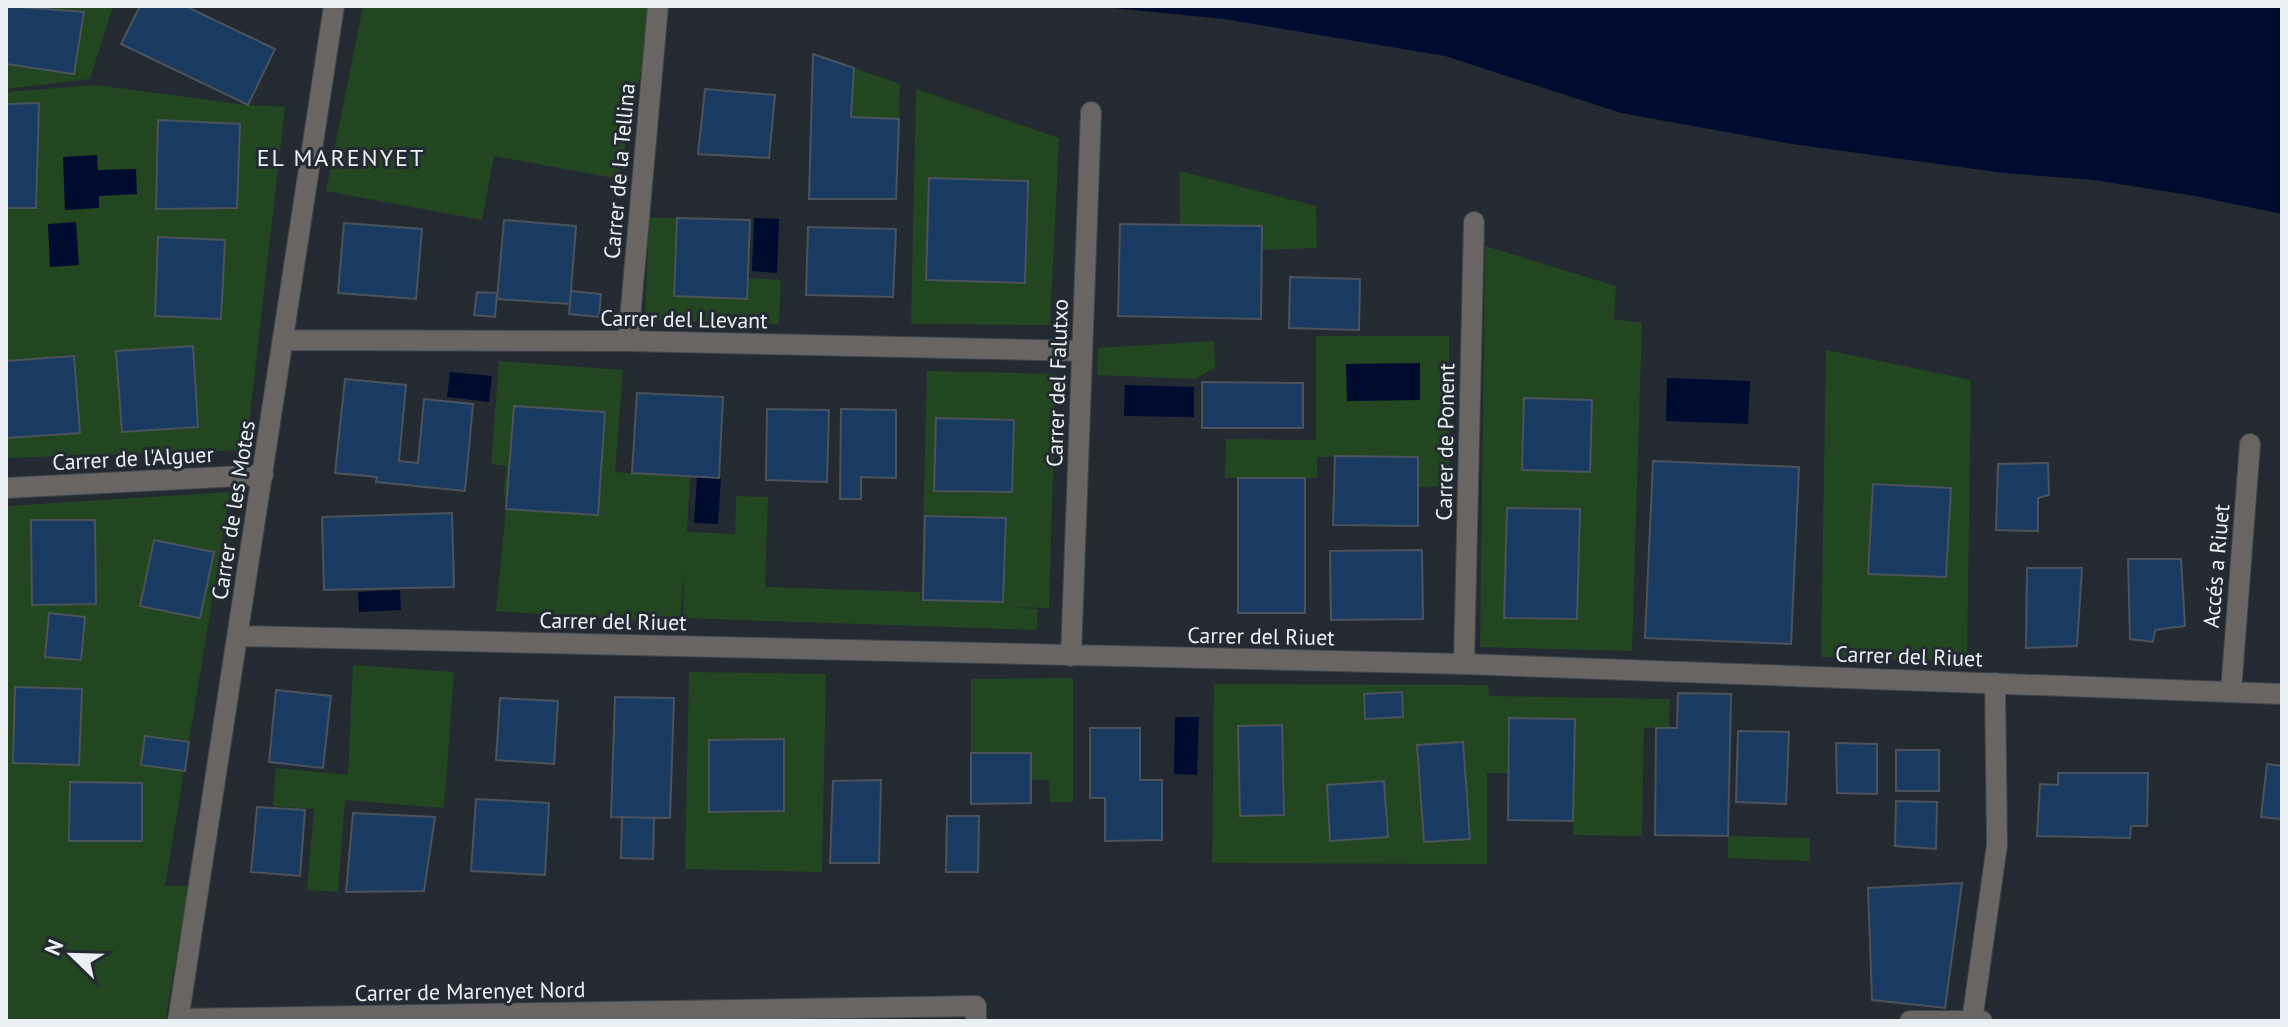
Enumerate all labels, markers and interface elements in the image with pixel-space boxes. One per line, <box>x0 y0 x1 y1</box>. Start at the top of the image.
street label: Carrer de la Tellina <box>597 82 641 260</box>
district label: EL MARENYET <box>257 142 425 173</box>
street label: Carrer del Falutxo <box>1040 298 1074 468</box>
street label: Carrer del Llevant <box>600 304 768 334</box>
street label: Carrer de Ponent <box>1430 362 1460 521</box>
street label: Carrer de les Motes <box>205 418 261 602</box>
street label: Carrer de l'Alguer <box>52 440 215 476</box>
street label: Accés a Riuet <box>2197 502 2235 629</box>
street label: Carrer del Riuet <box>539 606 687 636</box>
street label: Carrer del Riuet <box>1187 621 1335 651</box>
street label: Carrer del Riuet <box>1835 639 1984 673</box>
north arrow <box>32 915 112 995</box>
text: N <box>38 935 69 959</box>
street label: Carrer de Marenyet Nord <box>354 975 586 1007</box>

